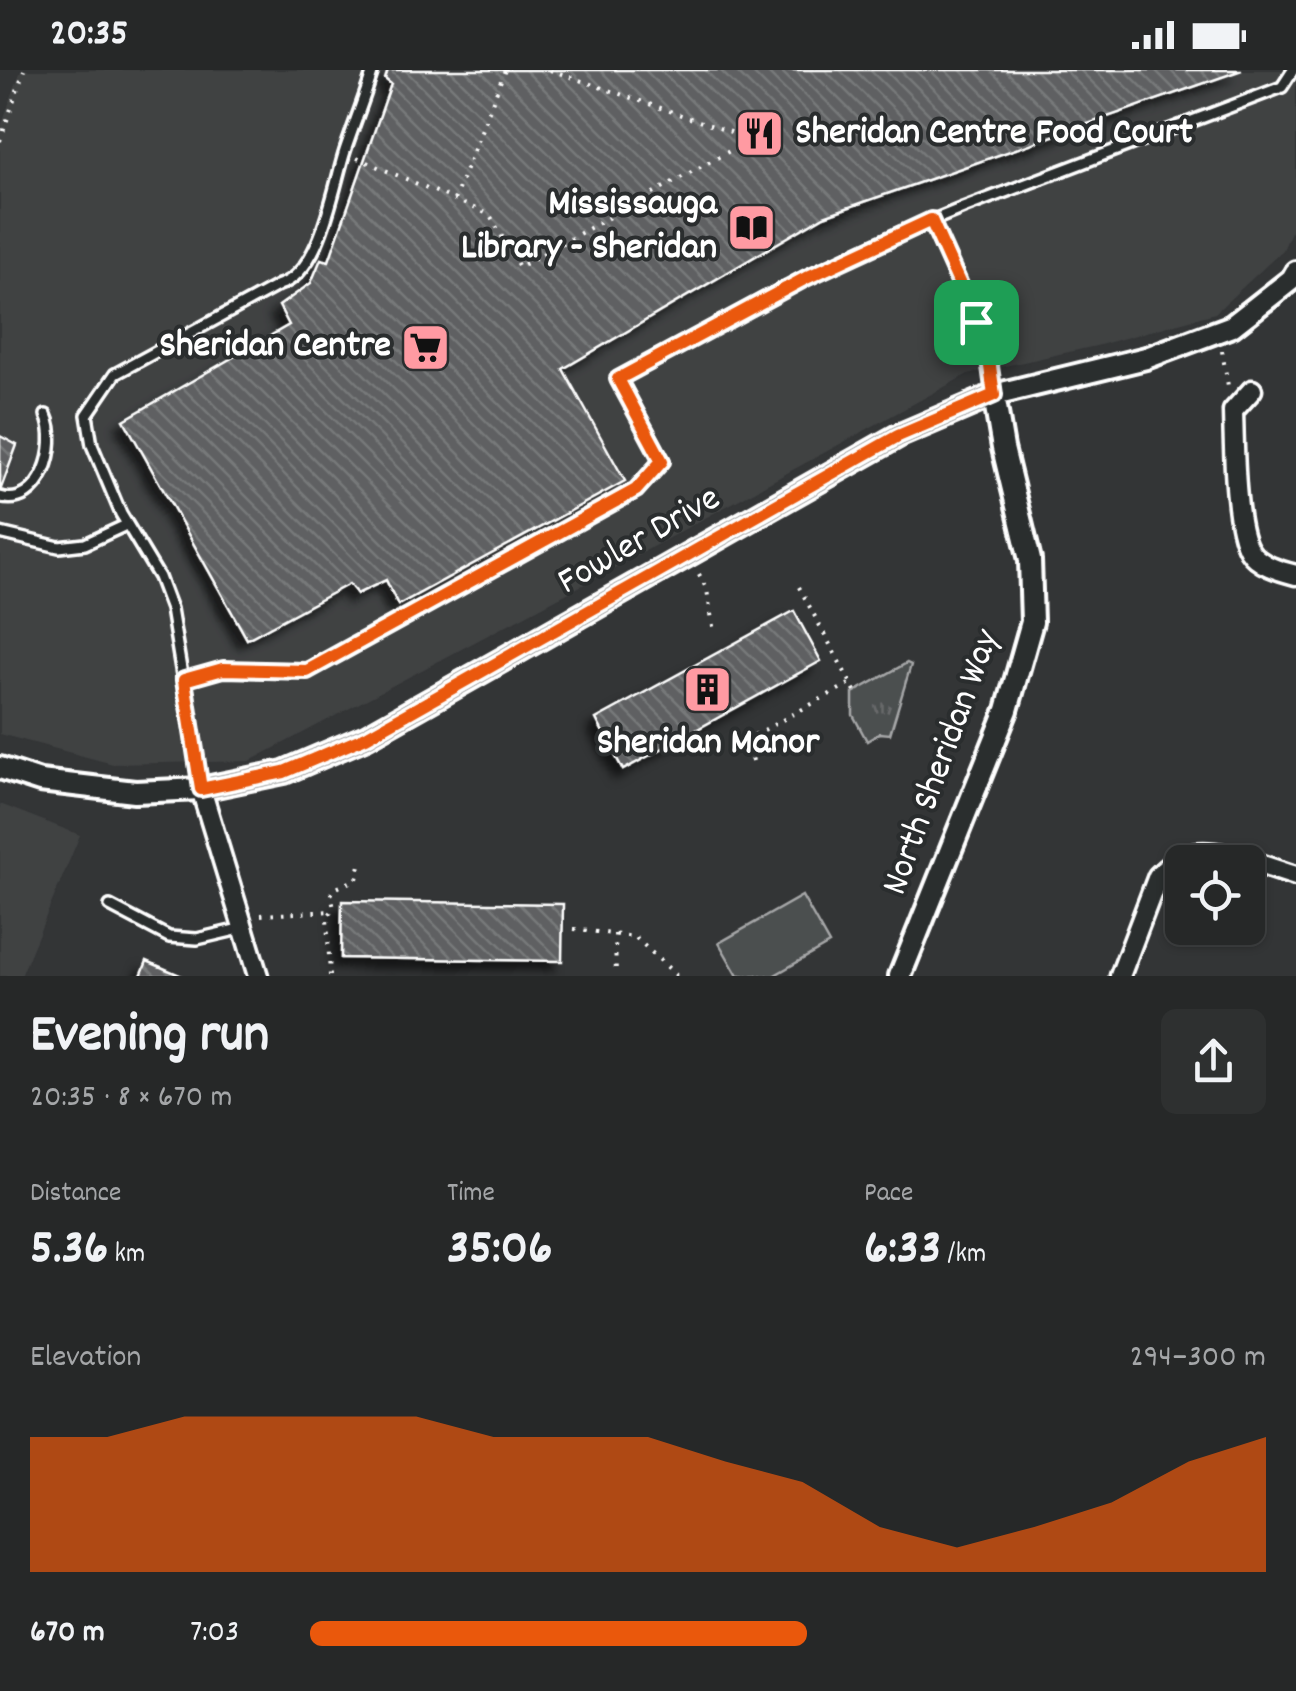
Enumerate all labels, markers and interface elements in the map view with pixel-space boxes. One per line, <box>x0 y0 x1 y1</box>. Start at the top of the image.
text: 20:35 <box>50 8 128 63</box>
place label: Sheridan Centre Food Court <box>795 107 1193 162</box>
restaurant icon: Sheridan Centre Food Court <box>734 108 786 160</box>
place label: Mississauga Library - Sheridan <box>461 178 718 277</box>
library icon: Mississauga Library - Sheridan <box>726 201 778 253</box>
pin <box>934 280 1019 365</box>
icon: arrive <box>949 295 1004 350</box>
place label: Sheridan Centre <box>159 320 391 375</box>
supermarket icon: Sheridan Centre <box>400 321 452 373</box>
street label: Fowler Drive <box>548 473 732 611</box>
street label: North Sheridan Way <box>869 622 1017 903</box>
building icon: Sheridan Manor <box>682 664 734 716</box>
place label: Sheridan Manor <box>597 717 820 772</box>
map controls <box>1165 845 1265 945</box>
button: locate <box>1165 845 1265 945</box>
text: Evening run <box>30 999 269 1078</box>
button: share <box>1161 1009 1266 1114</box>
text: 20:35 · 8 × 670 m <box>30 1076 232 1122</box>
text: Distance <box>30 1175 121 1215</box>
text: Time <box>447 1175 495 1215</box>
text: Pace <box>864 1175 913 1215</box>
text: 5.36 <box>30 1215 108 1287</box>
text: 35:06 <box>447 1215 552 1287</box>
text: 6:33 <box>864 1215 941 1287</box>
text: km <box>108 1236 145 1276</box>
text: /km <box>941 1236 986 1276</box>
text: Elevation <box>30 1336 141 1382</box>
text: 294–300 m <box>1130 1336 1266 1382</box>
text: 670 m <box>30 1611 105 1657</box>
text: 7:03 <box>190 1611 239 1657</box>

